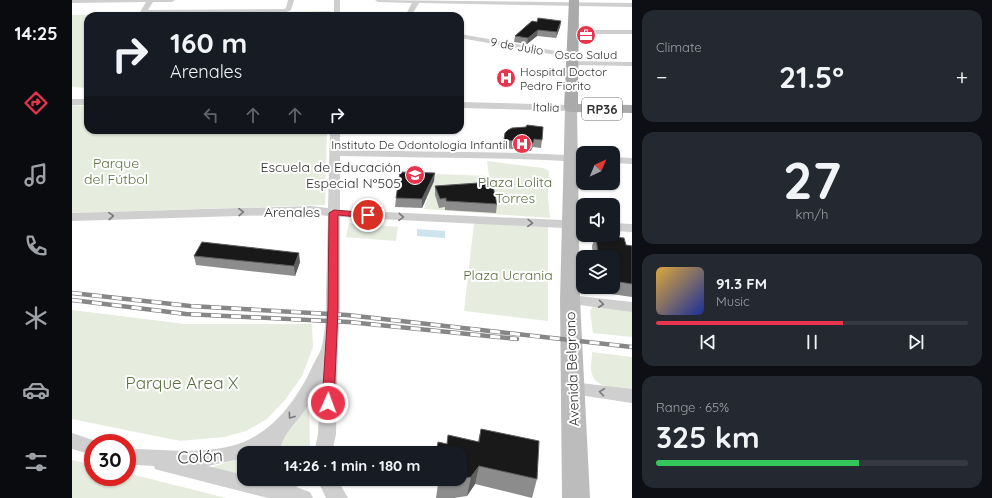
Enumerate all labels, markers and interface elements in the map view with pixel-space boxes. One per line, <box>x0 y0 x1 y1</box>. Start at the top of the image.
text: 14:25 <box>14 22 58 45</box>
office icon: Osco Salud <box>575 24 597 46</box>
text: 160 m <box>170 25 247 60</box>
icon: right <box>104 28 156 80</box>
street label: 9 de Julio <box>489 34 545 58</box>
text: Climate <box>656 39 702 55</box>
place label: Osco Salud <box>555 47 617 62</box>
text: 21.5° <box>779 58 844 96</box>
text: Arenales <box>170 60 242 83</box>
text: − <box>656 63 667 91</box>
text: + <box>956 63 968 91</box>
place label: Hospital Doctor Pedro Fiorito <box>520 64 607 93</box>
hospital icon: Hospital Doctor Pedro Fiorito <box>495 67 517 89</box>
icon: directions <box>22 89 50 117</box>
road number: RP36 <box>582 98 622 120</box>
street label: Italia <box>532 99 560 115</box>
icon: left <box>200 104 222 126</box>
icon: ahead <box>242 104 264 126</box>
icon: ahead <box>284 104 306 126</box>
icon: right <box>326 104 348 126</box>
hospital icon: Instituto De Odontologia Infantil <box>511 133 533 155</box>
place label: Instituto De Odontologia Infantil <box>331 137 508 152</box>
north arrow <box>576 146 620 190</box>
map controls <box>576 146 620 294</box>
text: 27 <box>783 147 841 212</box>
park label: Parque del Fútbol <box>84 154 148 188</box>
place label: Escuela de Educación Especial N°505 <box>261 158 401 192</box>
icon: music <box>22 161 50 189</box>
school or university icon: Escuela de Educación Especial N°505 <box>404 164 426 186</box>
park label: Plaza Lolita Torres <box>478 173 552 207</box>
pin <box>351 198 385 232</box>
button: sound <box>576 198 620 242</box>
street label: Arenales <box>264 203 320 221</box>
icon: arrive <box>357 204 379 226</box>
text: km/h <box>796 206 828 222</box>
one-way arrow <box>238 208 244 216</box>
one-way arrow <box>108 212 114 220</box>
one-way arrow <box>398 213 404 221</box>
one-way arrow <box>527 219 533 228</box>
icon: phone <box>22 232 50 260</box>
button: layers <box>576 250 620 294</box>
park label: Plaza Ucrania <box>463 266 553 284</box>
text: 91.3 FM <box>716 274 767 293</box>
text: Music <box>716 293 750 309</box>
one-way arrow <box>598 299 604 308</box>
icon: climate <box>22 304 50 332</box>
street label: Avenida Belgrano <box>561 311 583 427</box>
icon: previous <box>697 331 719 353</box>
icon: pause <box>801 331 823 353</box>
icon: next <box>905 331 927 353</box>
park label: Parque Area X <box>126 372 238 393</box>
icon: car <box>22 376 50 404</box>
position arrow <box>307 382 349 424</box>
one-way arrow <box>599 388 605 397</box>
text: Range · 65% <box>656 399 729 415</box>
one-way arrow <box>288 411 295 418</box>
text: 325 km <box>656 418 760 456</box>
speed limit sign: 30 <box>84 434 136 486</box>
street label: Colón <box>177 444 223 468</box>
icon: filters <box>22 448 50 476</box>
text: 14:26 · 1 min · 180 m <box>284 456 420 475</box>

